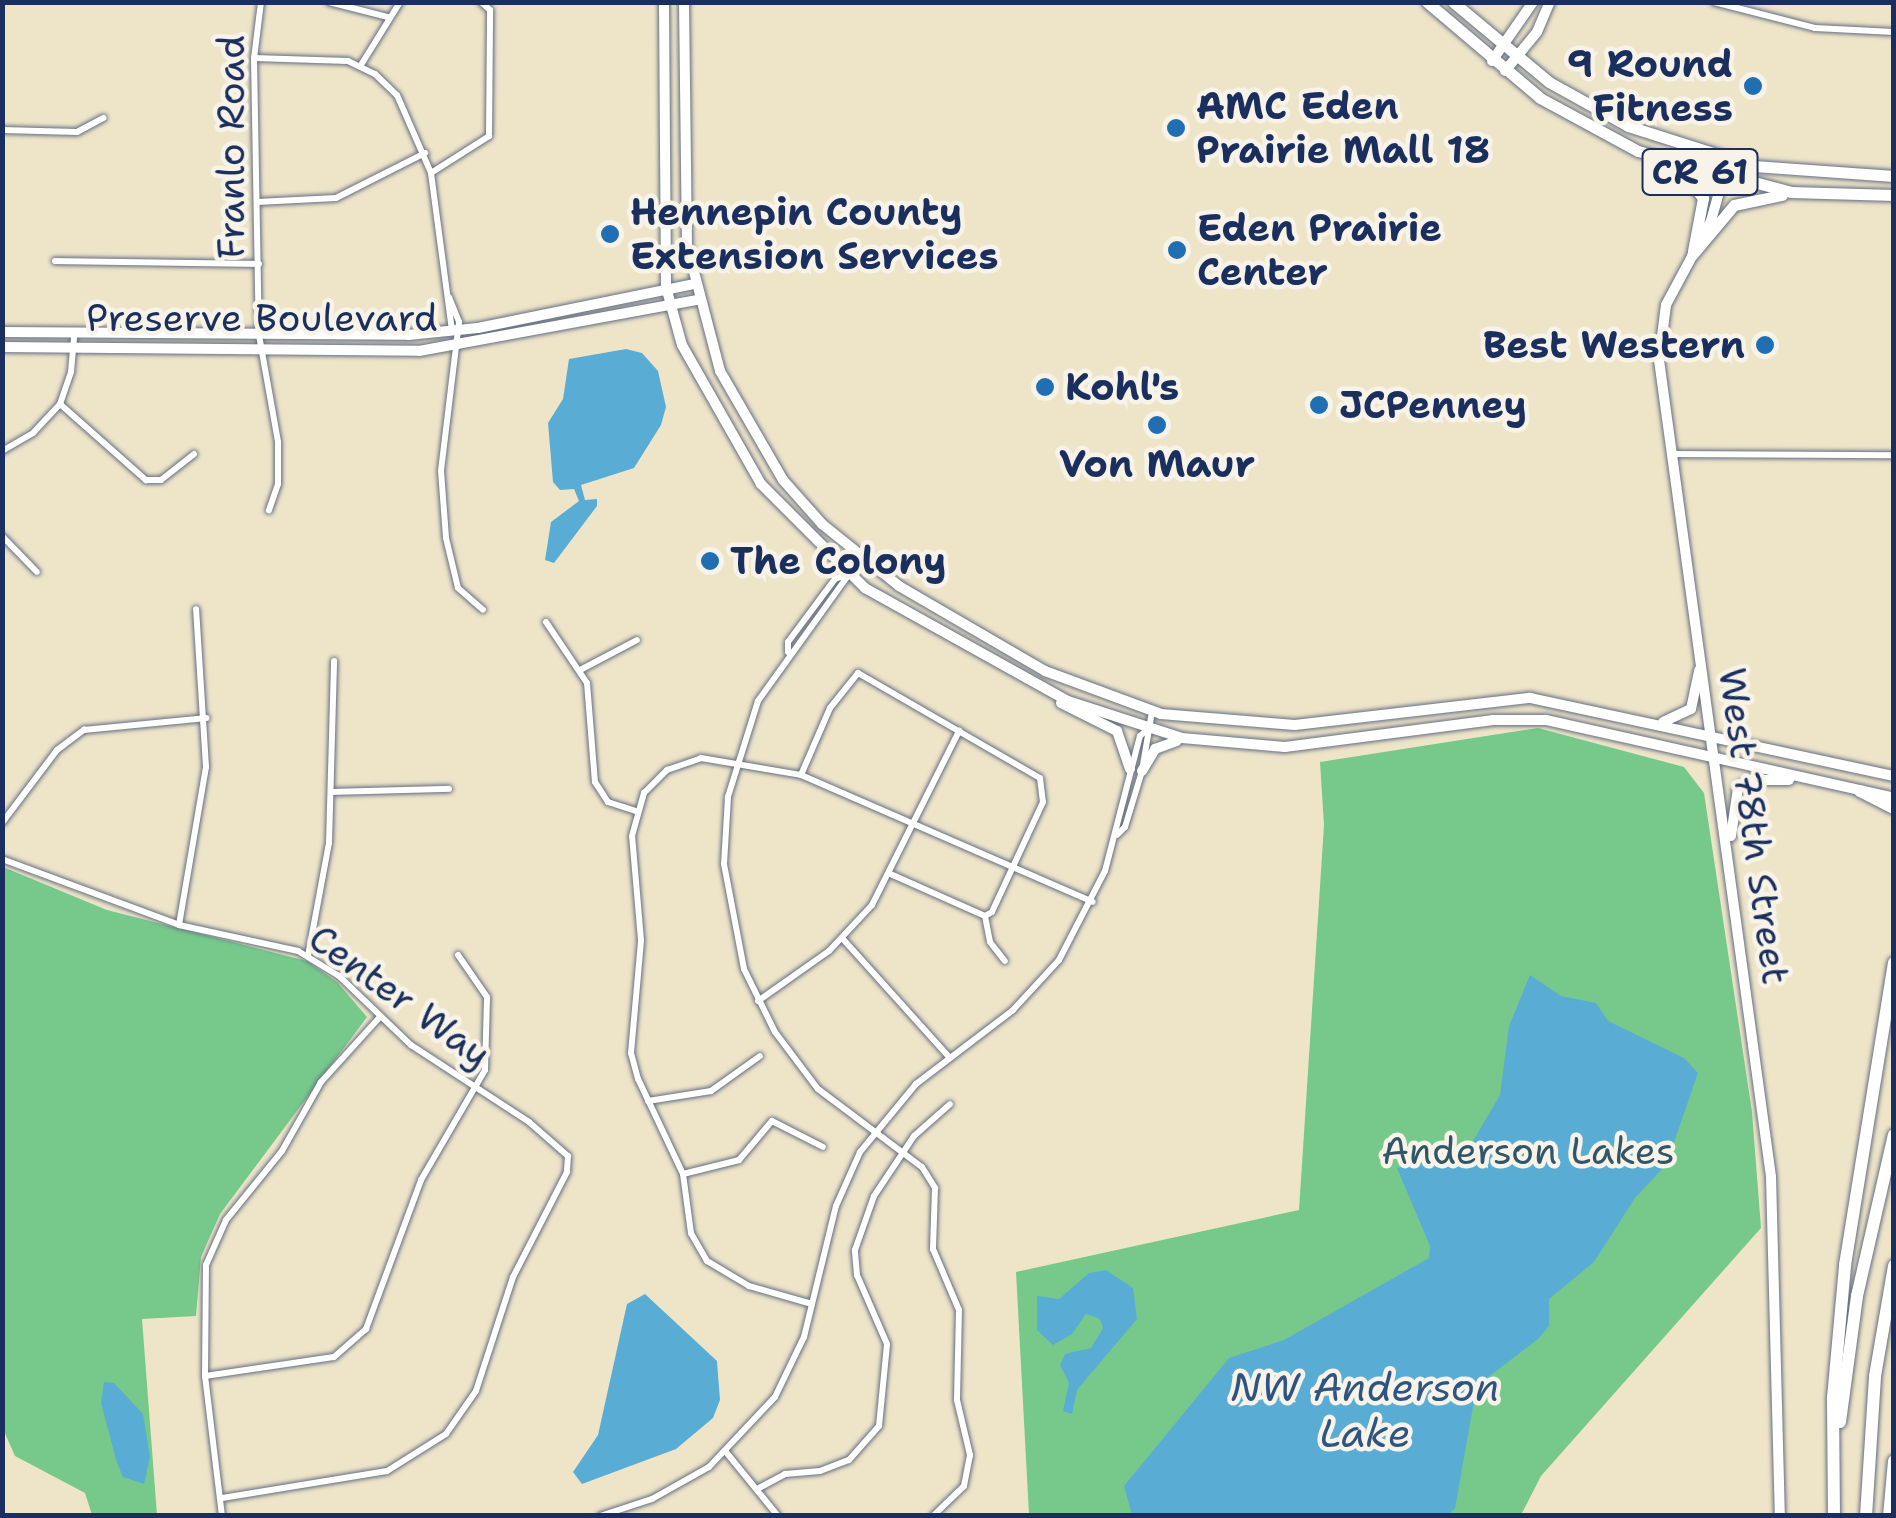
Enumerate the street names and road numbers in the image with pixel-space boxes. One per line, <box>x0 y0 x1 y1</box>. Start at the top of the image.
street label: Franlo Road <box>208 35 254 259</box>
road number: CR 61 <box>1640 142 1760 202</box>
street label: Preserve Boulevard <box>86 295 438 341</box>
street label: West 78th Street <box>1709 665 1799 987</box>
street label: Center Way <box>300 915 500 1077</box>

